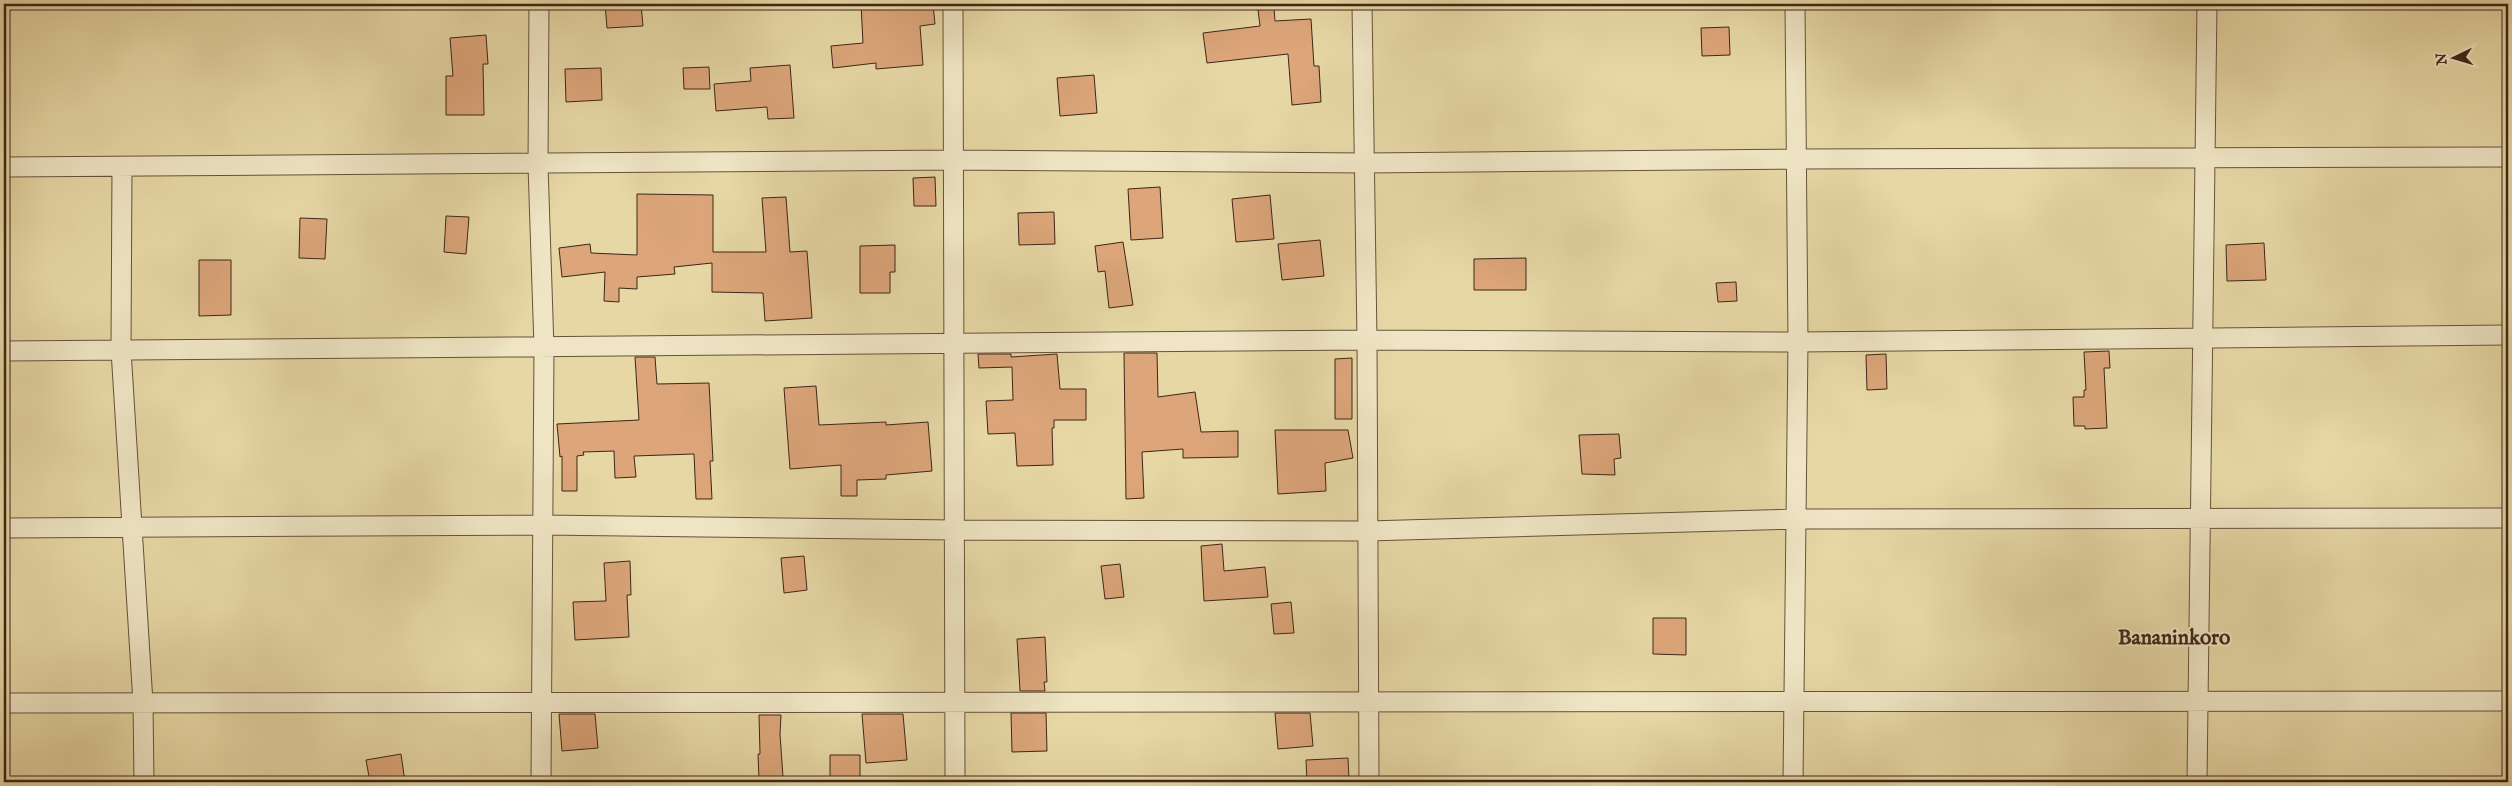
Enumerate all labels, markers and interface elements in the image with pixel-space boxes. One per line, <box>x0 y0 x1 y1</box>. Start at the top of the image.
north arrow <box>2430 32 2480 82</box>
text: N <box>2433 52 2452 67</box>
district label: Bananinkoro <box>2118 625 2231 652</box>

